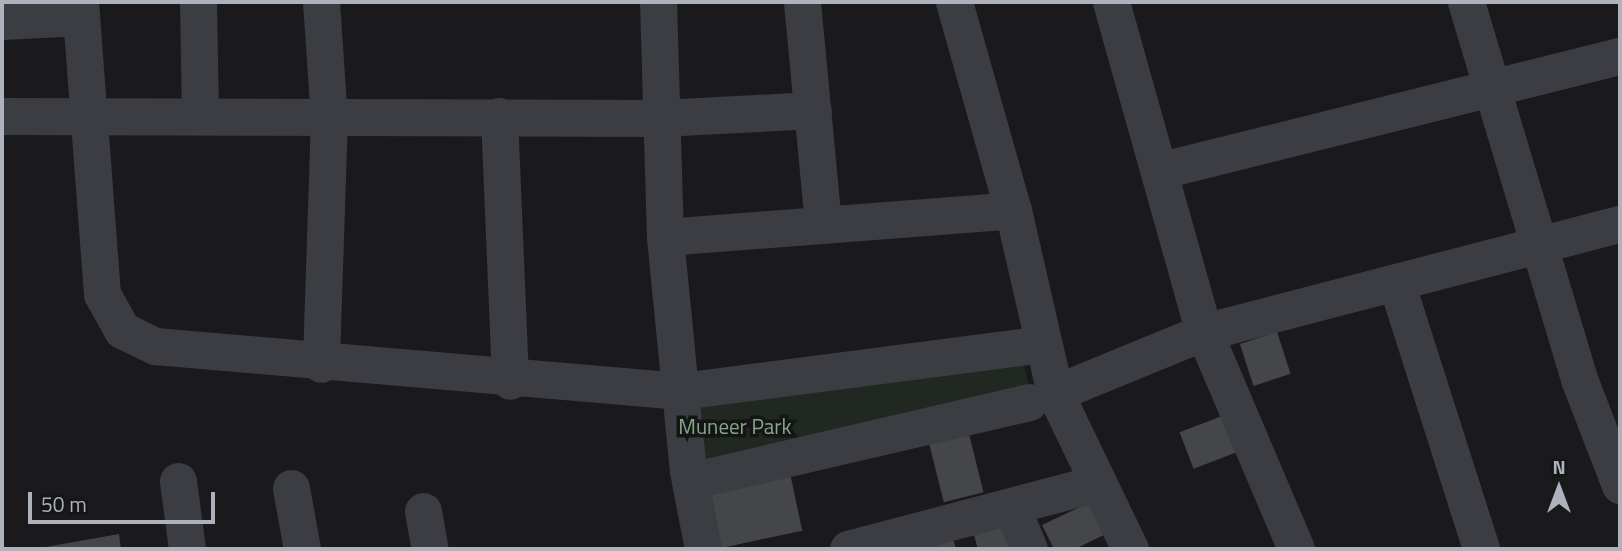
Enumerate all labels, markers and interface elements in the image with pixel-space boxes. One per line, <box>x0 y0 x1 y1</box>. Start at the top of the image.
park label: Muneer Park <box>678 413 792 439</box>
text: N <box>1552 452 1566 481</box>
north arrow <box>1524 453 1594 523</box>
scale bar <box>32 477 219 522</box>
text: 50 m <box>41 488 87 520</box>

